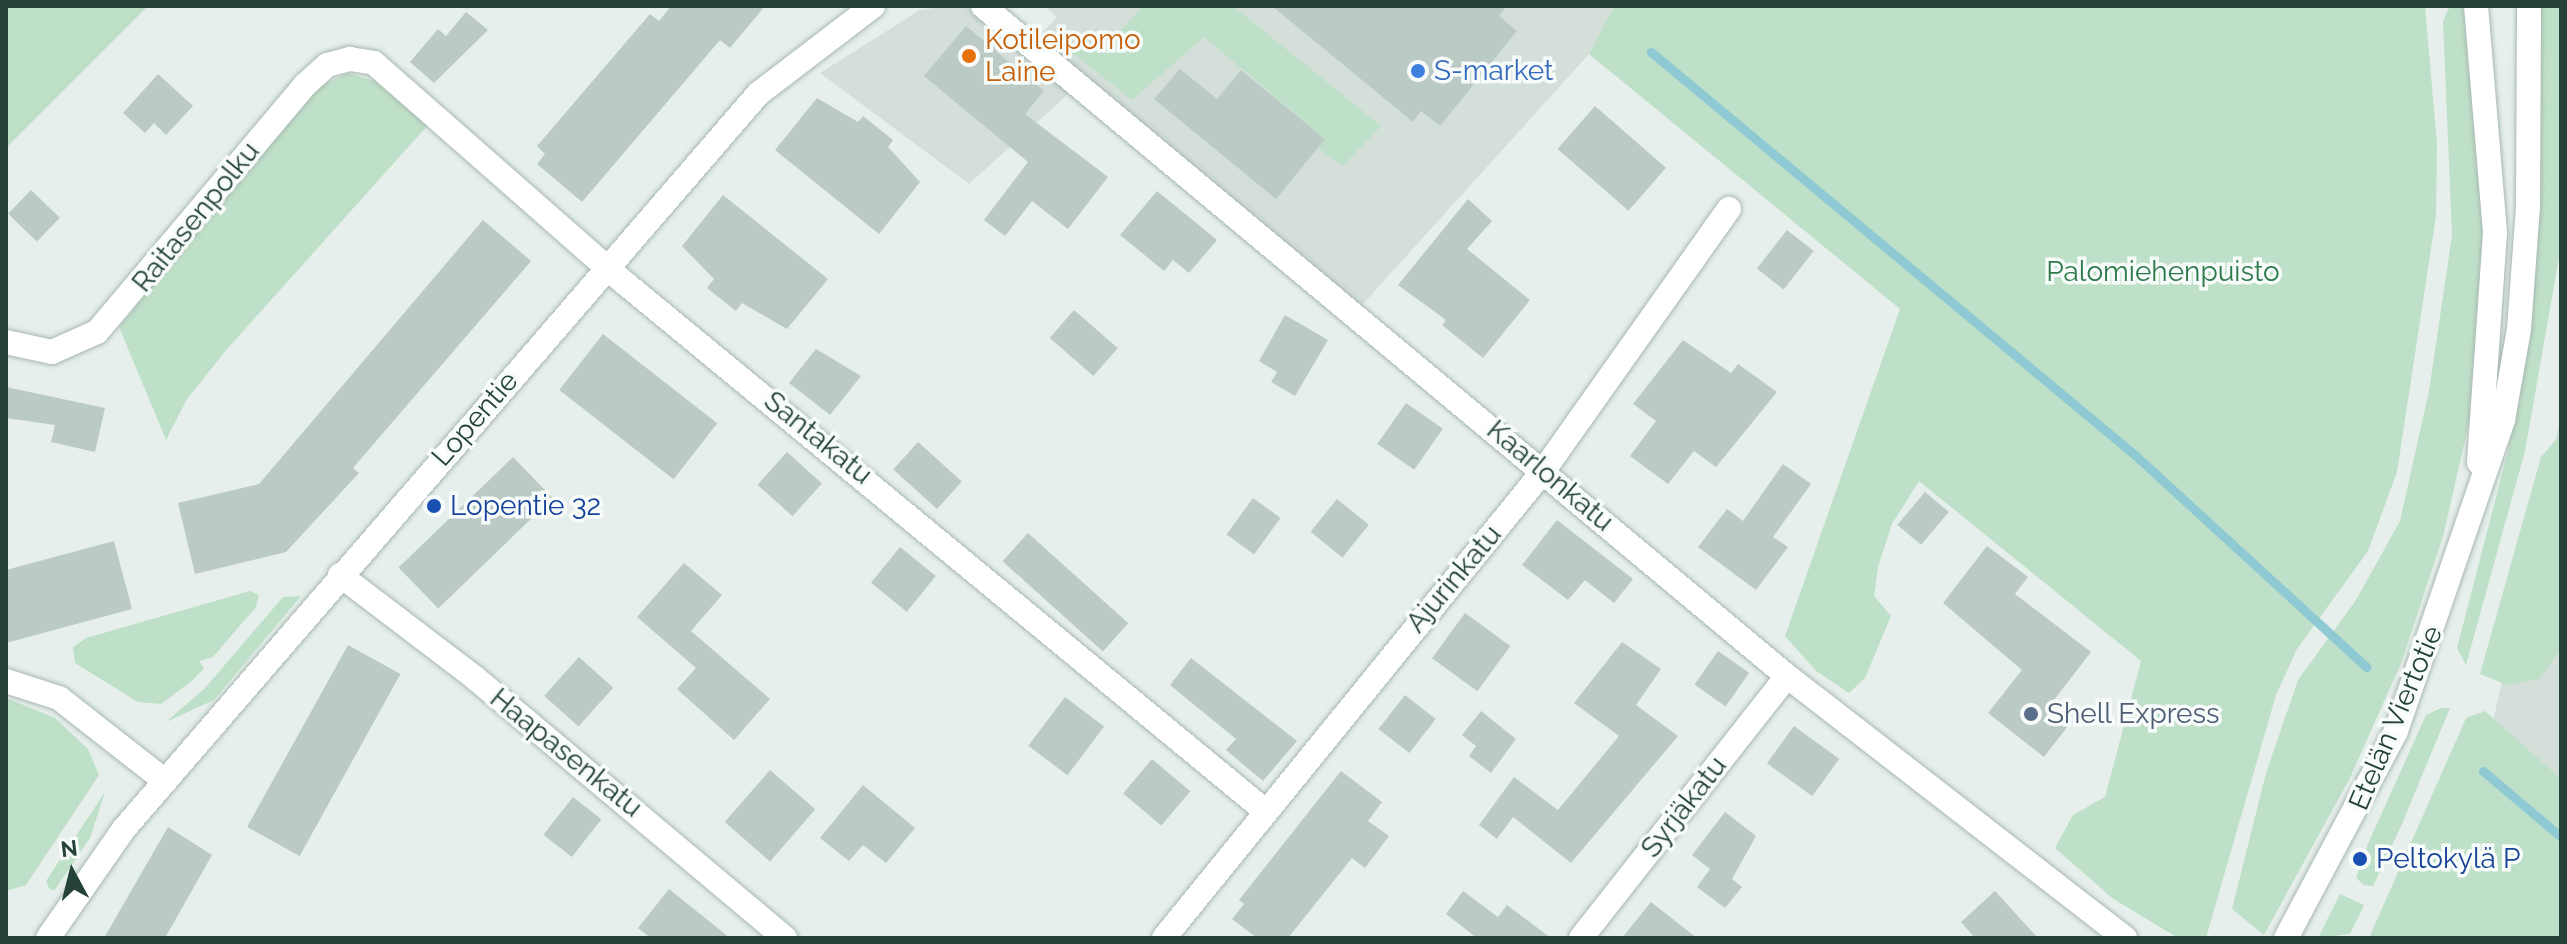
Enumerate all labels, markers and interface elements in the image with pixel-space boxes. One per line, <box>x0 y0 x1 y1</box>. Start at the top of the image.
place label: Kotileipomo Laine <box>985 23 1141 89</box>
marker: Kotileipomo Laine <box>960 47 978 65</box>
place label: S-market <box>1434 54 1553 88</box>
marker: S-market <box>1409 62 1427 80</box>
street label: Raitasenpolku <box>125 135 267 299</box>
park label: Palomiehenpuisto <box>2046 255 2280 289</box>
street label: Lopentie <box>425 365 525 473</box>
street label: Santakatu <box>757 384 879 492</box>
street label: Kaarlonkatu <box>1480 413 1620 539</box>
place label: Lopentie 32 <box>450 489 601 523</box>
marker: Lopentie 32 <box>425 497 443 515</box>
street label: Ajurinkatu <box>1399 518 1509 640</box>
street label: Etelän Viertotie <box>2342 620 2450 816</box>
street label: Haapasenkatu <box>483 681 649 825</box>
place label: Shell Express <box>2047 697 2220 731</box>
marker: Shell Express <box>2022 705 2040 723</box>
street label: Syrjäkatu <box>1634 750 1734 864</box>
north arrow <box>32 832 112 912</box>
text: N <box>59 834 79 862</box>
place label: Peltokylä P <box>2376 842 2520 876</box>
marker: Peltokylä P <box>2351 850 2369 868</box>

